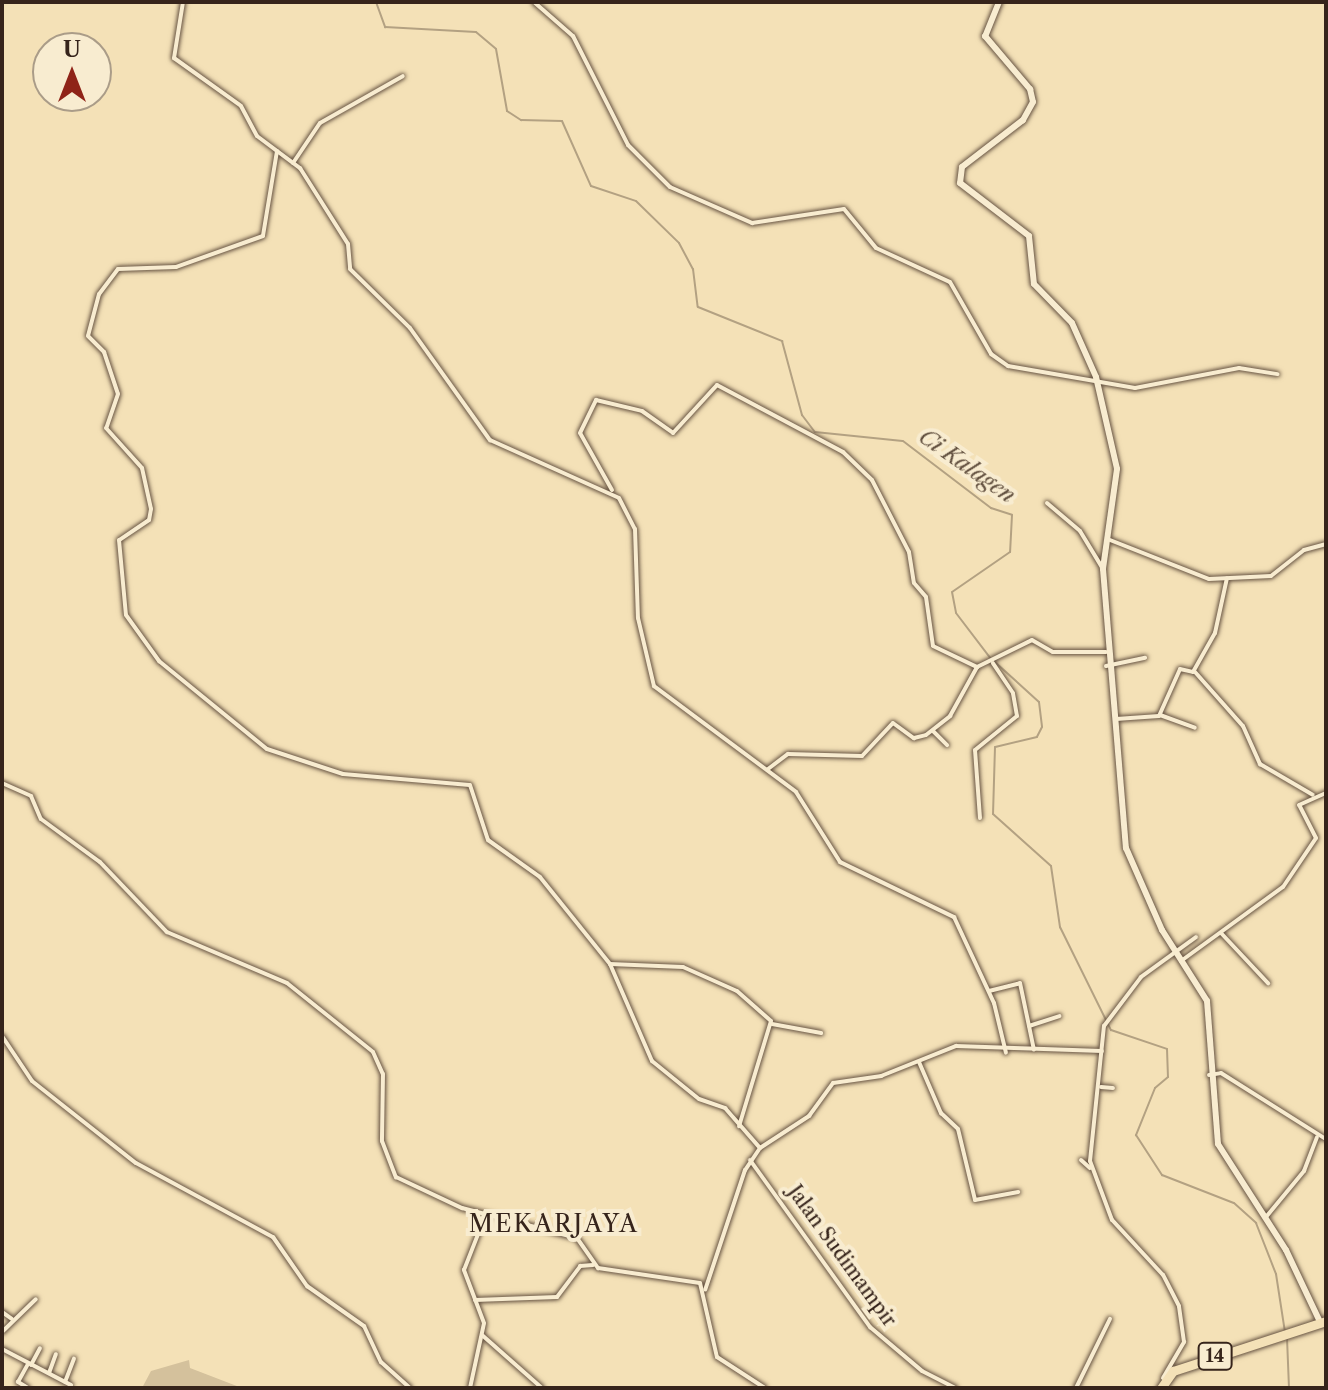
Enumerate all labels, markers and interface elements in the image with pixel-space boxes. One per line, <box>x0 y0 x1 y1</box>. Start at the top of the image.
north arrow <box>32 32 112 112</box>
text: U <box>63 36 81 63</box>
water label: Ci Kalagen <box>914 423 1020 509</box>
street label: Jalan Sudimampir <box>783 1181 901 1331</box>
district label: MEKARJAYA <box>469 1210 639 1238</box>
road number: 14 <box>1197 1342 1233 1370</box>

